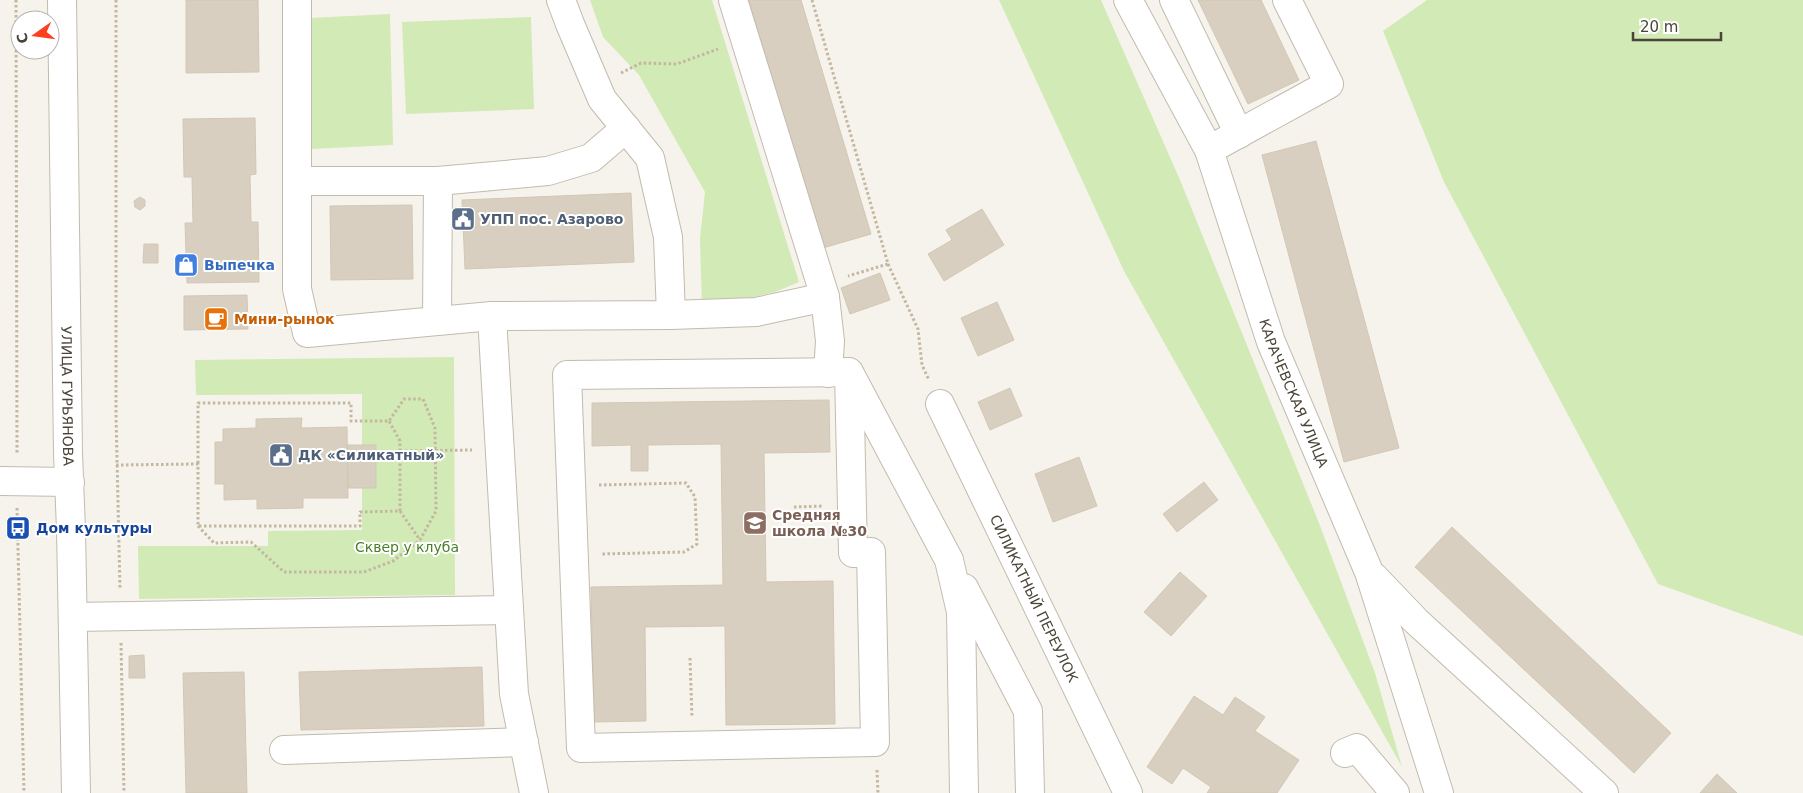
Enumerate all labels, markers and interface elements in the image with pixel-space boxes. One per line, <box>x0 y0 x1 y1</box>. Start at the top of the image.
north arrow <box>10 10 60 60</box>
scale bar <box>1633 10 1720 42</box>
text: 20 m <box>1640 18 1678 36</box>
text: С <box>13 31 31 45</box>
public building icon: УПП пос. Азарово <box>450 206 476 232</box>
place label: УПП пос. Азарово <box>480 211 624 227</box>
shop icon: Выпечка <box>173 252 199 278</box>
place label: Выпечка <box>204 257 275 273</box>
cafe icon: Мини-рынок <box>203 306 229 332</box>
place label: Мини-рынок <box>234 311 335 327</box>
street label: КАРАЧЕВСКАЯ УЛИЦА <box>1256 317 1332 470</box>
street label: УЛИЦА ГУРЬЯНОВА <box>58 326 77 467</box>
public building icon: ДК «Силикатный» <box>268 442 294 468</box>
place label: ДК «Силикатный» <box>298 447 444 463</box>
place label: Средняя школа №30 <box>772 507 867 539</box>
school or university icon: Средняя школа №30 <box>742 510 768 536</box>
street label: СИЛИКАТНЫЙ ПЕРЕУЛОК <box>987 512 1081 685</box>
bus stop icon: Дом культуры <box>5 515 31 541</box>
place label: Дом культуры <box>36 520 152 536</box>
park label: Сквер у клуба <box>355 539 459 555</box>

